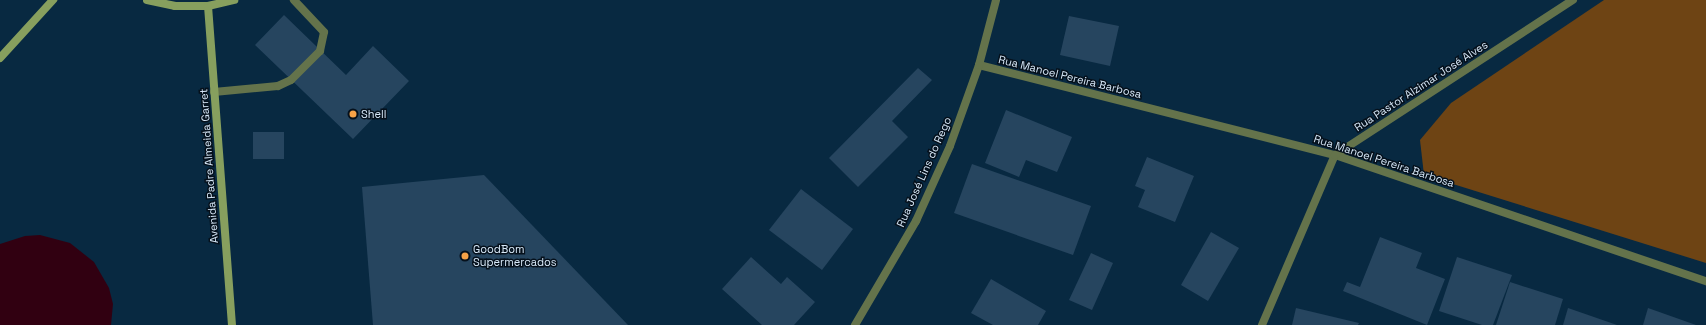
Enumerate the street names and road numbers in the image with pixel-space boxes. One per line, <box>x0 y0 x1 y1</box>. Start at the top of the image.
street label: Rua Pastor Alzimar José Alves <box>1352 38 1490 134</box>
street label: Rua Manoel Pereira Barbosa <box>997 53 1143 101</box>
street label: Avenida Padre Almeida Garret <box>197 88 221 244</box>
street label: Rua José Lins do Rego <box>894 115 954 229</box>
street label: Rua Manoel Pereira Barbosa <box>1312 132 1456 190</box>

